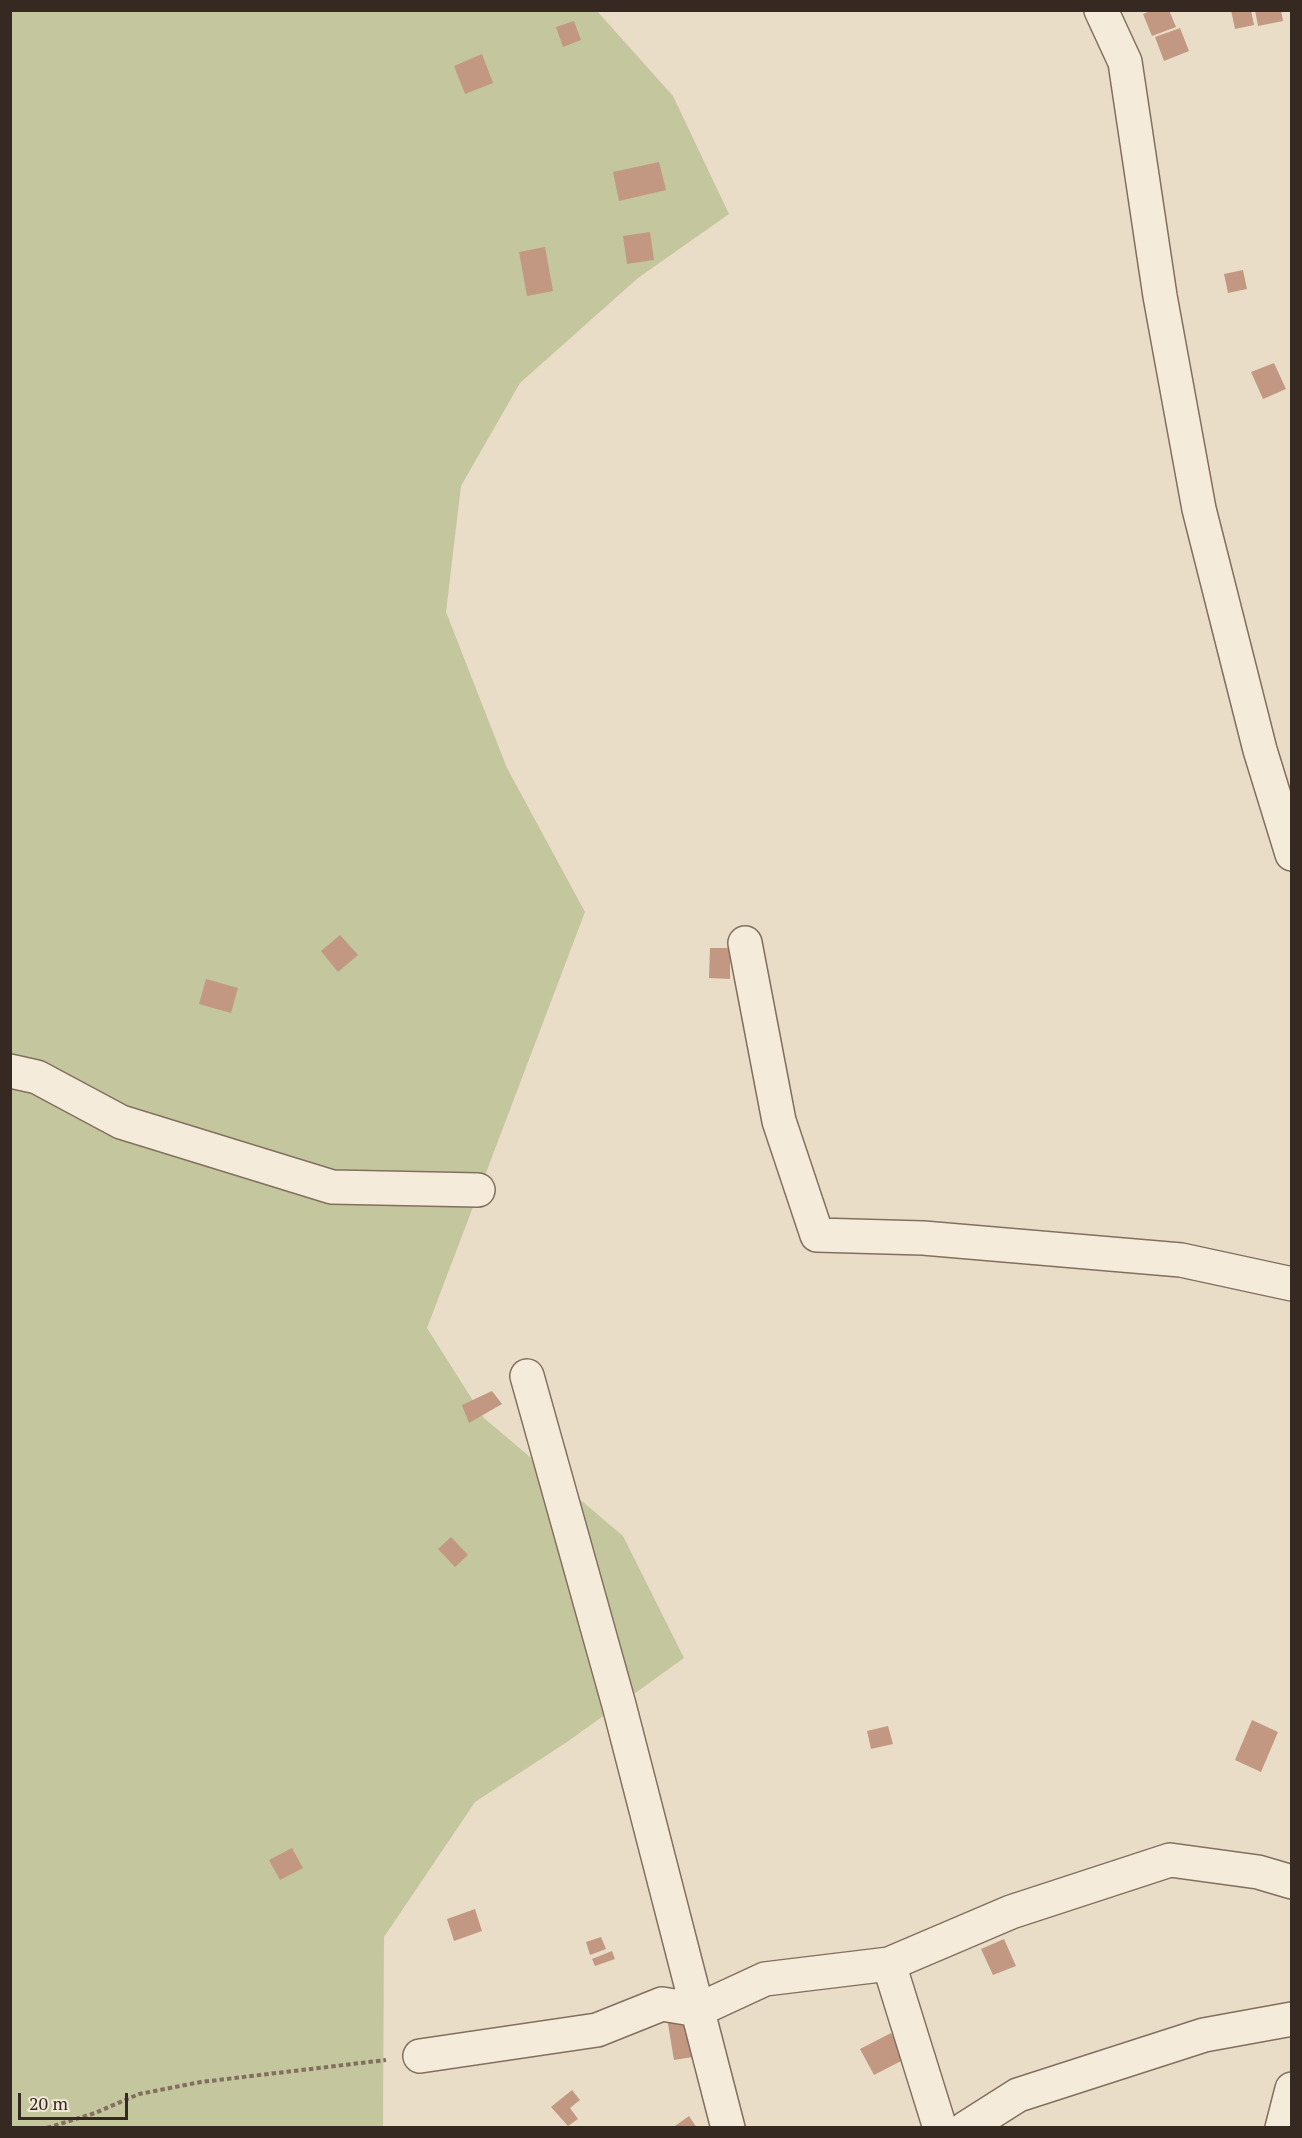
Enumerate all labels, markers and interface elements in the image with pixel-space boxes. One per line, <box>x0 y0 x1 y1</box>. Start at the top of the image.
scale bar <box>21 2081 130 2119</box>
text: 20 m <box>29 2091 68 2115</box>

